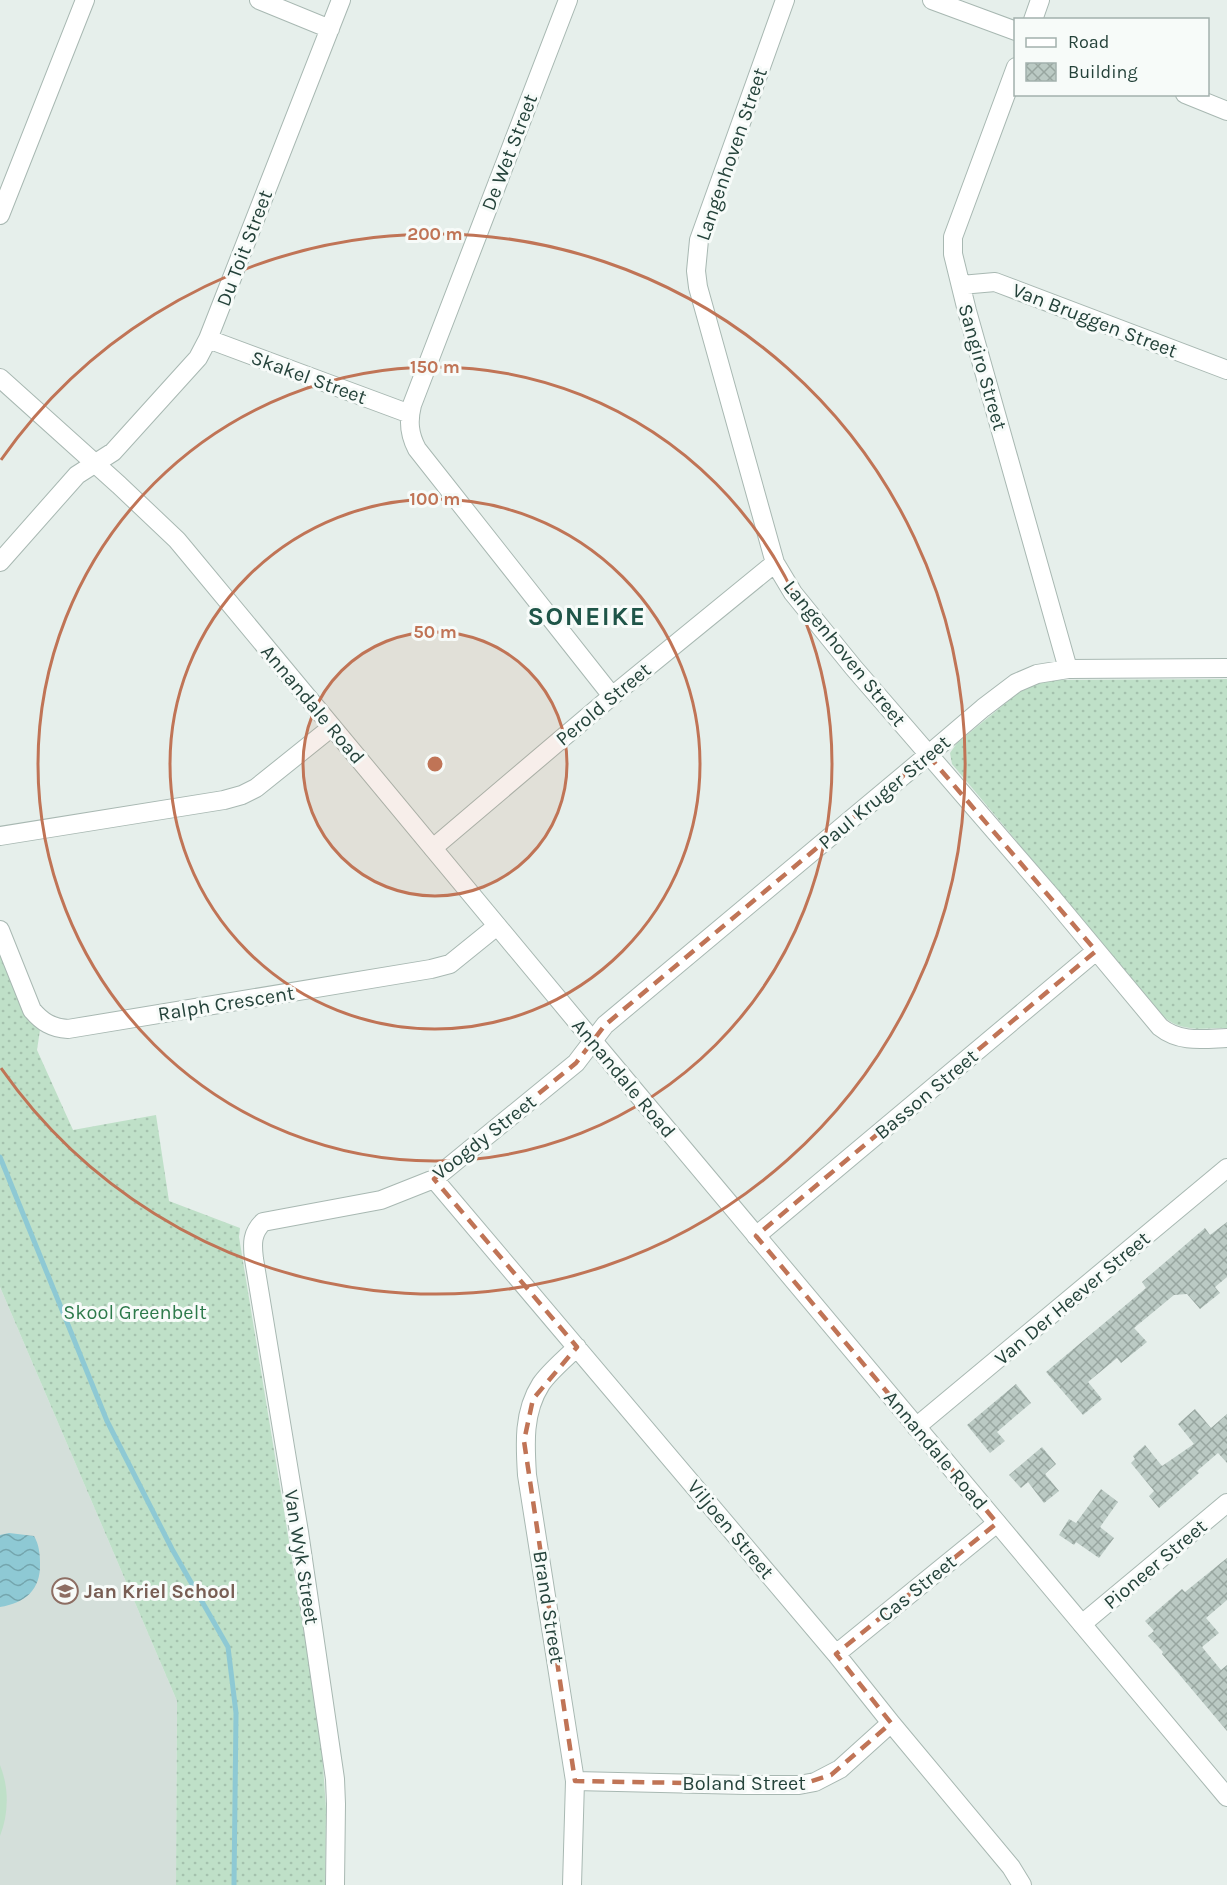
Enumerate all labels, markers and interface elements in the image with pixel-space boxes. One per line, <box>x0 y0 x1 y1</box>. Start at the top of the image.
legend <box>1014 18 1209 96</box>
text: Road <box>1068 31 1109 53</box>
text: Building <box>1068 61 1138 83</box>
street label: Langenhoven Street <box>691 64 772 244</box>
street label: De Wet Street <box>477 90 542 214</box>
street label: Du Toit Street <box>212 186 277 310</box>
text: 200 m <box>407 223 463 245</box>
street label: Van Bruggen Street <box>1009 278 1181 363</box>
street label: Sangiro Street <box>954 301 1012 433</box>
street label: Skakel Street <box>248 346 370 409</box>
text: 150 m <box>410 356 460 378</box>
text: 100 m <box>410 488 460 510</box>
street label: Langenhoven Street <box>779 576 911 731</box>
district label: SONEIKE <box>528 601 646 632</box>
text: 50 m <box>413 621 457 643</box>
street label: Annandale Road <box>256 640 369 768</box>
street label: Perold Street <box>551 658 656 751</box>
street label: Paul Kruger Street <box>814 730 955 854</box>
centre of rings <box>425 754 445 774</box>
street label: Ralph Crescent <box>156 981 296 1026</box>
street label: Annandale Road <box>567 1014 680 1142</box>
street label: Basson Street <box>870 1044 983 1144</box>
street label: Voogdy Street <box>428 1090 541 1185</box>
street label: Van Der Heever Street <box>990 1227 1155 1370</box>
park label: Skool Greenbelt <box>63 1301 207 1324</box>
street label: Annandale Road <box>879 1386 992 1514</box>
street label: Viljoen Street <box>683 1475 779 1584</box>
street label: Van Wyk Street <box>279 1488 324 1627</box>
street label: Pioneer Street <box>1099 1514 1212 1614</box>
street label: Brand Street <box>528 1549 569 1666</box>
street label: Cas Street <box>874 1550 961 1627</box>
school or university icon: Jan Kriel School <box>50 1576 80 1606</box>
place label: Jan Kriel School <box>84 1580 236 1603</box>
street label: Boland Street <box>682 1772 806 1795</box>

